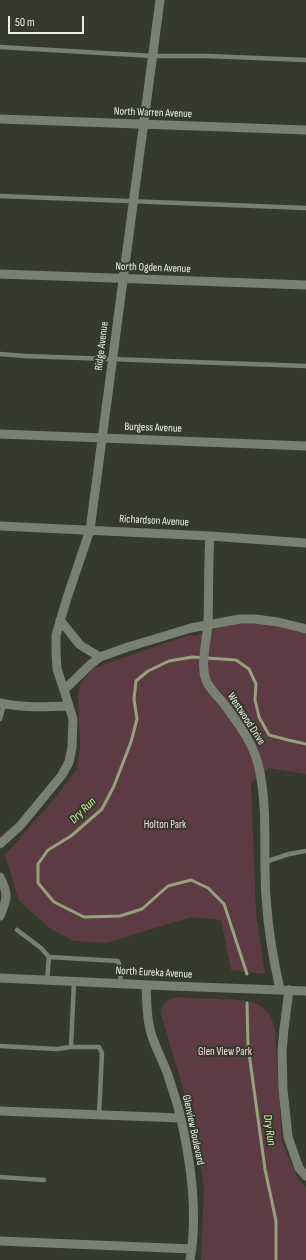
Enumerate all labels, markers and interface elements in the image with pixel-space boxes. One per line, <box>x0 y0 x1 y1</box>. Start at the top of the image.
scale bar <box>10 8 86 34</box>
text: 50 m <box>15 15 35 30</box>
street label: North Warren Avenue <box>114 105 192 121</box>
street label: North Ogden Avenue <box>115 260 191 276</box>
street label: Ridge Avenue <box>92 321 112 371</box>
street label: Burgess Avenue <box>124 420 182 436</box>
street label: Richardson Avenue <box>119 513 189 529</box>
street label: Westwood Drive <box>224 690 268 748</box>
water label: Dry Run <box>67 795 99 827</box>
park label: Holton Park <box>144 818 186 832</box>
street label: North Eureka Avenue <box>115 964 193 982</box>
park label: Glen View Park <box>198 1045 252 1059</box>
street label: Glenview Boulevard <box>179 1094 207 1166</box>
water label: Dry Run <box>260 1114 278 1146</box>

